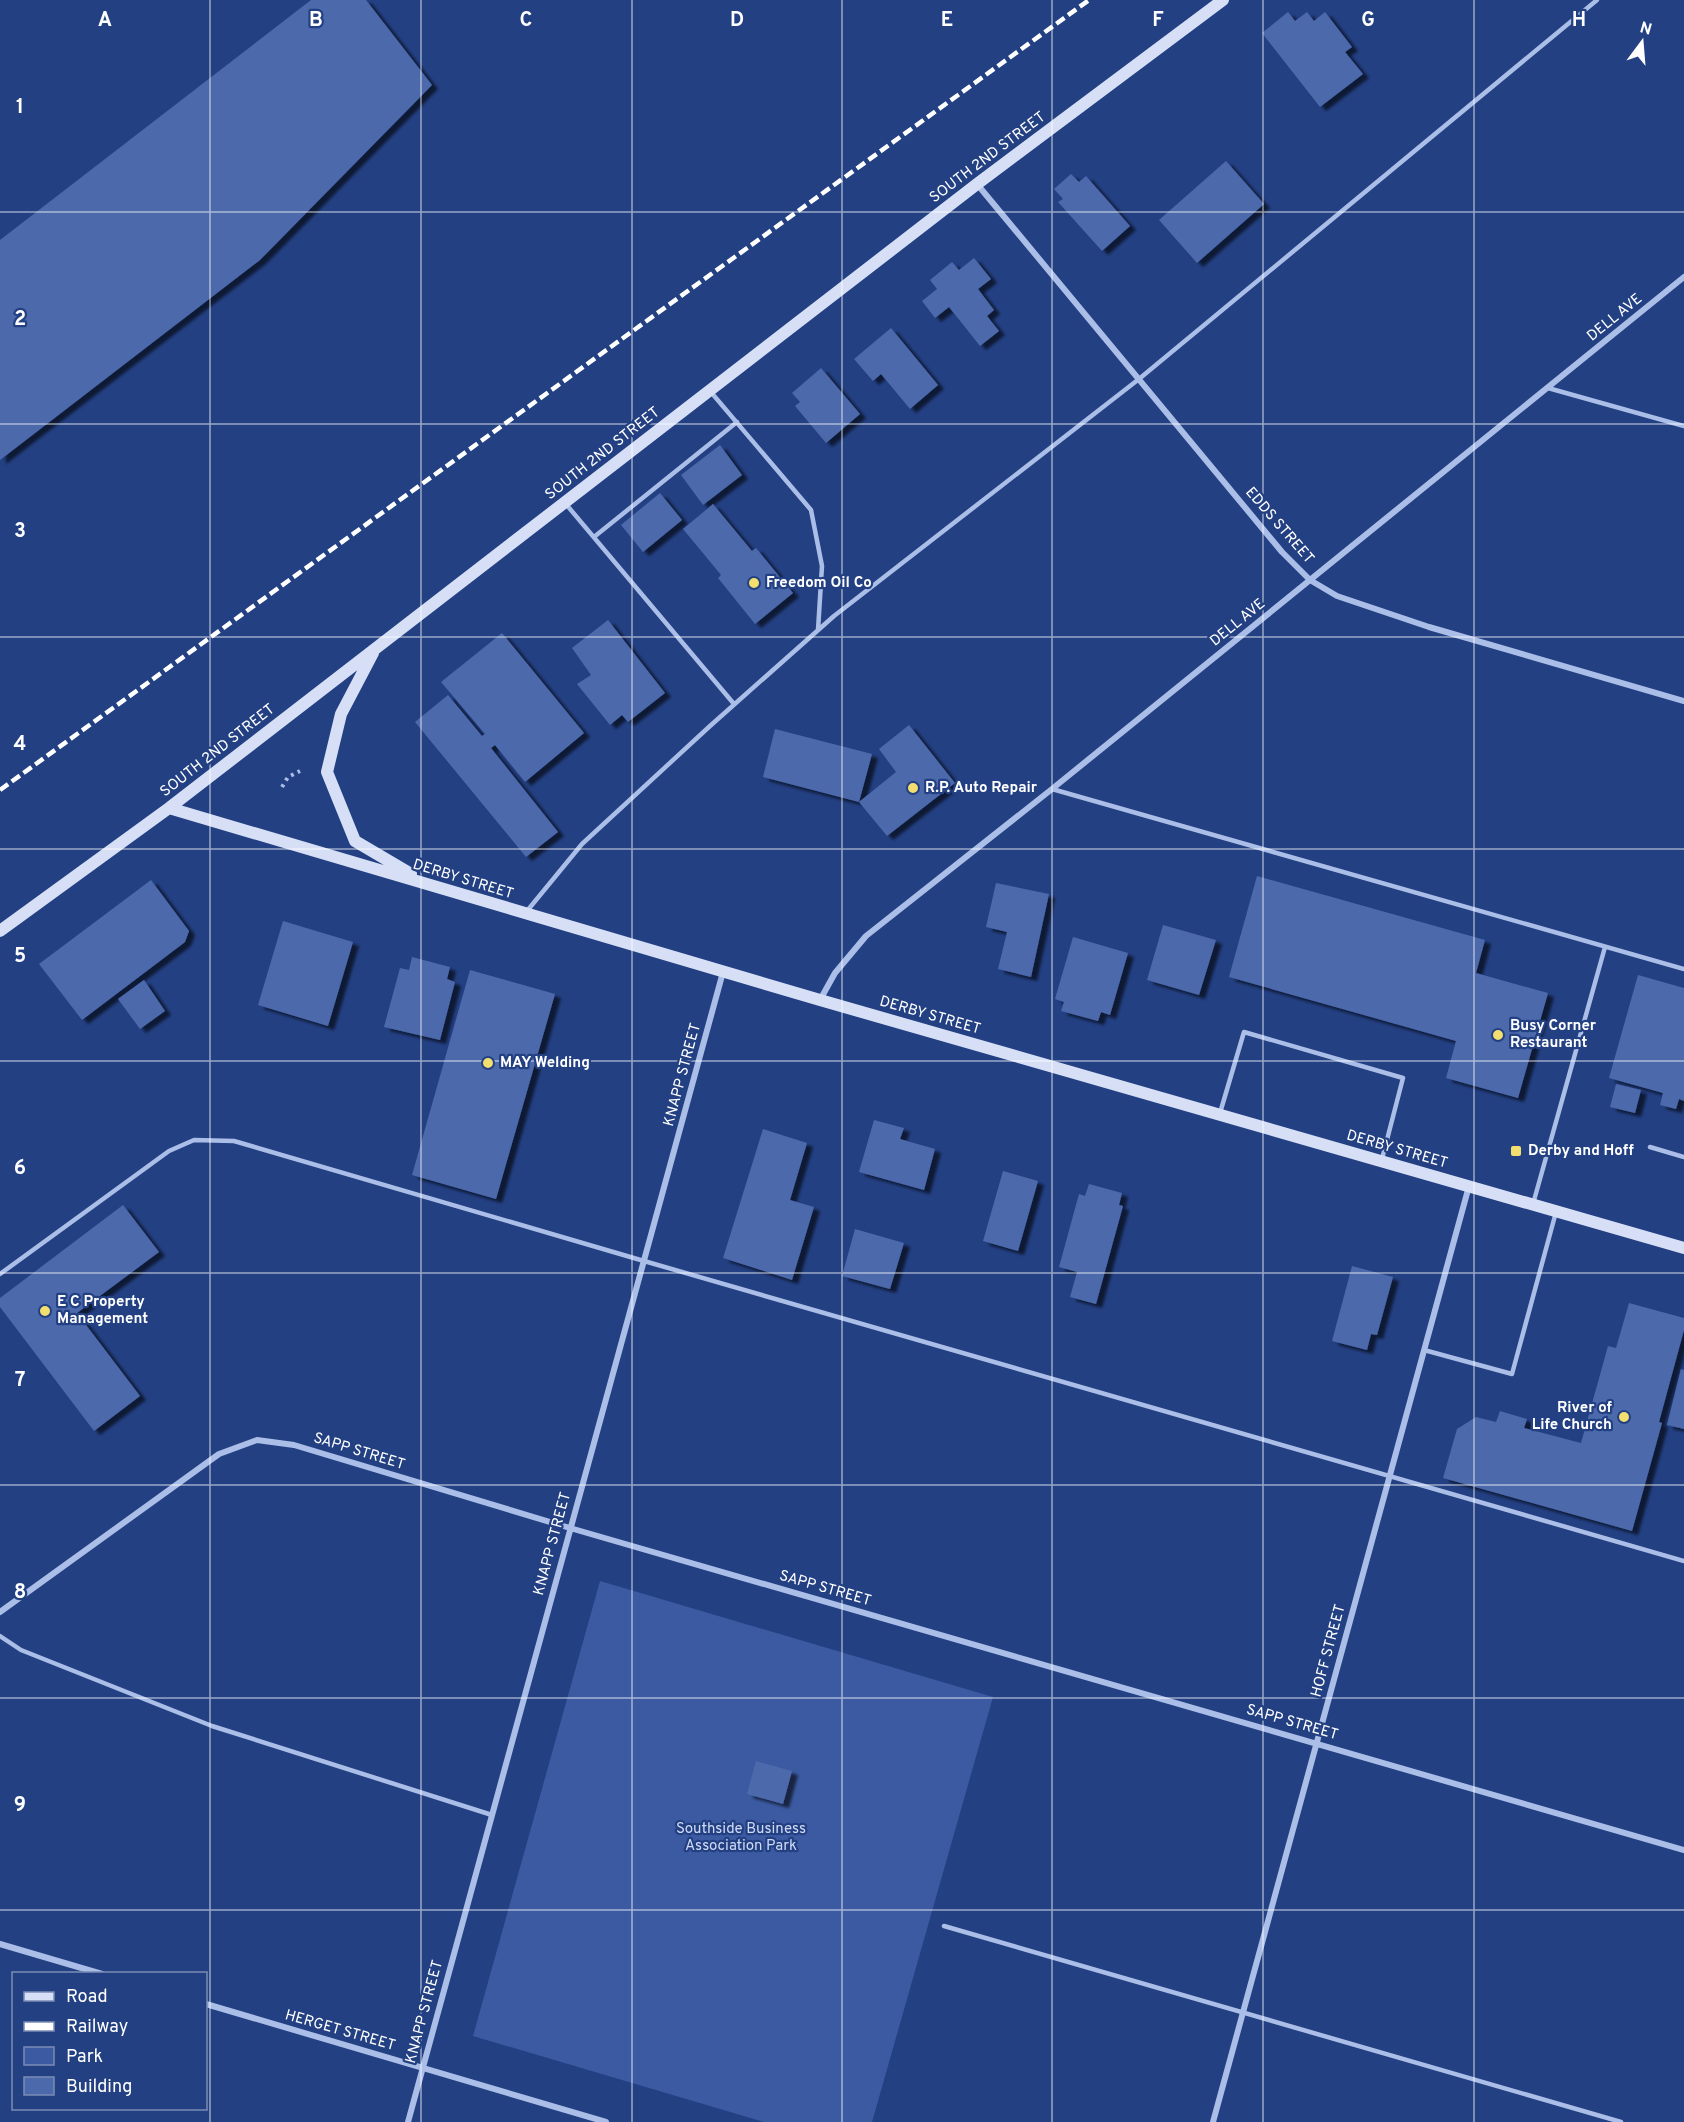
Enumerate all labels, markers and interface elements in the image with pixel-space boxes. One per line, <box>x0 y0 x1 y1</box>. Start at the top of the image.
text: A <box>98 8 112 34</box>
text: B <box>309 8 323 34</box>
text: C <box>520 8 532 34</box>
text: D <box>730 8 744 34</box>
text: E <box>941 8 953 34</box>
text: F <box>1152 8 1164 34</box>
text: G <box>1361 8 1375 34</box>
text: H <box>1572 8 1586 34</box>
north arrow <box>1612 12 1672 72</box>
text: N <box>1637 18 1654 41</box>
text: 1 <box>16 95 24 121</box>
street label: SOUTH 2ND STREET <box>926 108 1050 208</box>
street label: DELL AVE <box>1583 290 1647 346</box>
text: 2 <box>14 307 26 333</box>
street label: SOUTH 2ND STREET <box>542 403 664 505</box>
street label: EDDS STREET <box>1240 484 1318 568</box>
text: 3 <box>14 519 26 545</box>
place label: Freedom Oil Co <box>766 574 872 593</box>
marker: Freedom Oil Co <box>747 576 761 590</box>
street label: DELL AVE <box>1206 595 1270 651</box>
street label: SOUTH 2ND STREET <box>157 700 279 802</box>
text: 4 <box>14 732 26 758</box>
place label: R.P. Auto Repair <box>925 779 1038 798</box>
marker: R.P. Auto Repair <box>906 781 920 795</box>
street label: DERBY STREET <box>410 856 516 904</box>
text: 5 <box>14 944 26 970</box>
street label: DERBY STREET <box>877 992 983 1040</box>
place label: Busy Corner Restaurant <box>1510 1017 1597 1053</box>
street label: KNAPP STREET <box>660 1021 706 1129</box>
marker: Busy Corner Restaurant <box>1491 1028 1505 1042</box>
place label: MAY Welding <box>500 1054 590 1073</box>
marker: MAY Welding <box>481 1056 495 1070</box>
street label: DERBY STREET <box>1344 1126 1450 1174</box>
place label: Derby and Hoff <box>1528 1142 1634 1161</box>
marker: Derby and Hoff <box>1509 1144 1523 1158</box>
text: 6 <box>14 1156 26 1182</box>
place label: E C Property Management <box>57 1293 148 1329</box>
marker: E C Property Management <box>38 1304 52 1318</box>
text: 7 <box>15 1368 25 1394</box>
place label: River of Life Church <box>1532 1399 1613 1435</box>
marker: River of Life Church <box>1617 1410 1631 1424</box>
street label: SAPP STREET <box>311 1429 407 1475</box>
street label: KNAPP STREET <box>530 1490 576 1598</box>
street label: SAPP STREET <box>777 1567 873 1611</box>
text: 8 <box>14 1580 26 1606</box>
street label: HOFF STREET <box>1307 1602 1351 1700</box>
street label: SAPP STREET <box>1244 1701 1340 1745</box>
text: 9 <box>14 1793 26 1819</box>
park label: Southside Business Association Park <box>676 1820 806 1856</box>
street label: KNAPP STREET <box>402 1958 448 2066</box>
legend <box>12 1972 207 2110</box>
text: Road <box>66 1986 108 2009</box>
street label: HERGET STREET <box>283 2006 397 2056</box>
text: Railway <box>66 2016 128 2039</box>
text: Park <box>66 2046 103 2069</box>
text: Building <box>66 2076 132 2099</box>

